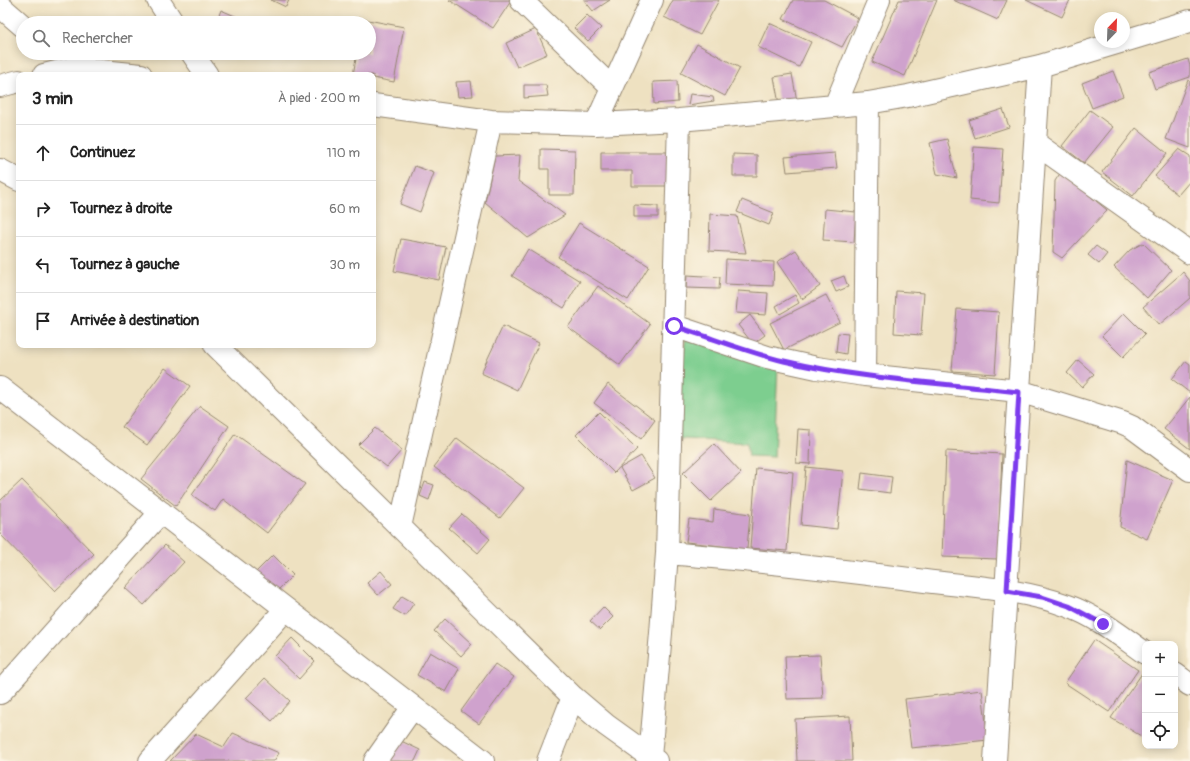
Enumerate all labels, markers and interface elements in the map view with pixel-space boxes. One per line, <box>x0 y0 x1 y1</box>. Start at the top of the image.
north arrow <box>1094 12 1130 48</box>
search box <box>16 16 376 60</box>
icon: search <box>30 27 52 49</box>
text: Rechercher <box>62 29 133 48</box>
text: 3 min <box>32 88 73 109</box>
text: À pied · 200 m <box>278 90 360 106</box>
icon: ahead <box>32 142 54 164</box>
text: Continuez <box>70 143 135 162</box>
text: 110 m <box>327 145 360 161</box>
icon: right <box>32 198 54 220</box>
text: Tournez à droite <box>70 199 172 218</box>
text: 60 m <box>329 201 360 217</box>
icon: left <box>32 254 54 276</box>
text: Tournez à gauche <box>70 255 180 274</box>
text: 30 m <box>330 257 360 273</box>
icon: arrive <box>32 310 54 332</box>
text: Arrivée à destination <box>70 311 199 330</box>
route start <box>665 317 683 335</box>
route end <box>1094 615 1112 633</box>
map controls <box>1142 641 1178 749</box>
button: + <box>1142 641 1178 677</box>
button: − <box>1142 677 1178 713</box>
button: locate <box>1142 713 1178 749</box>

